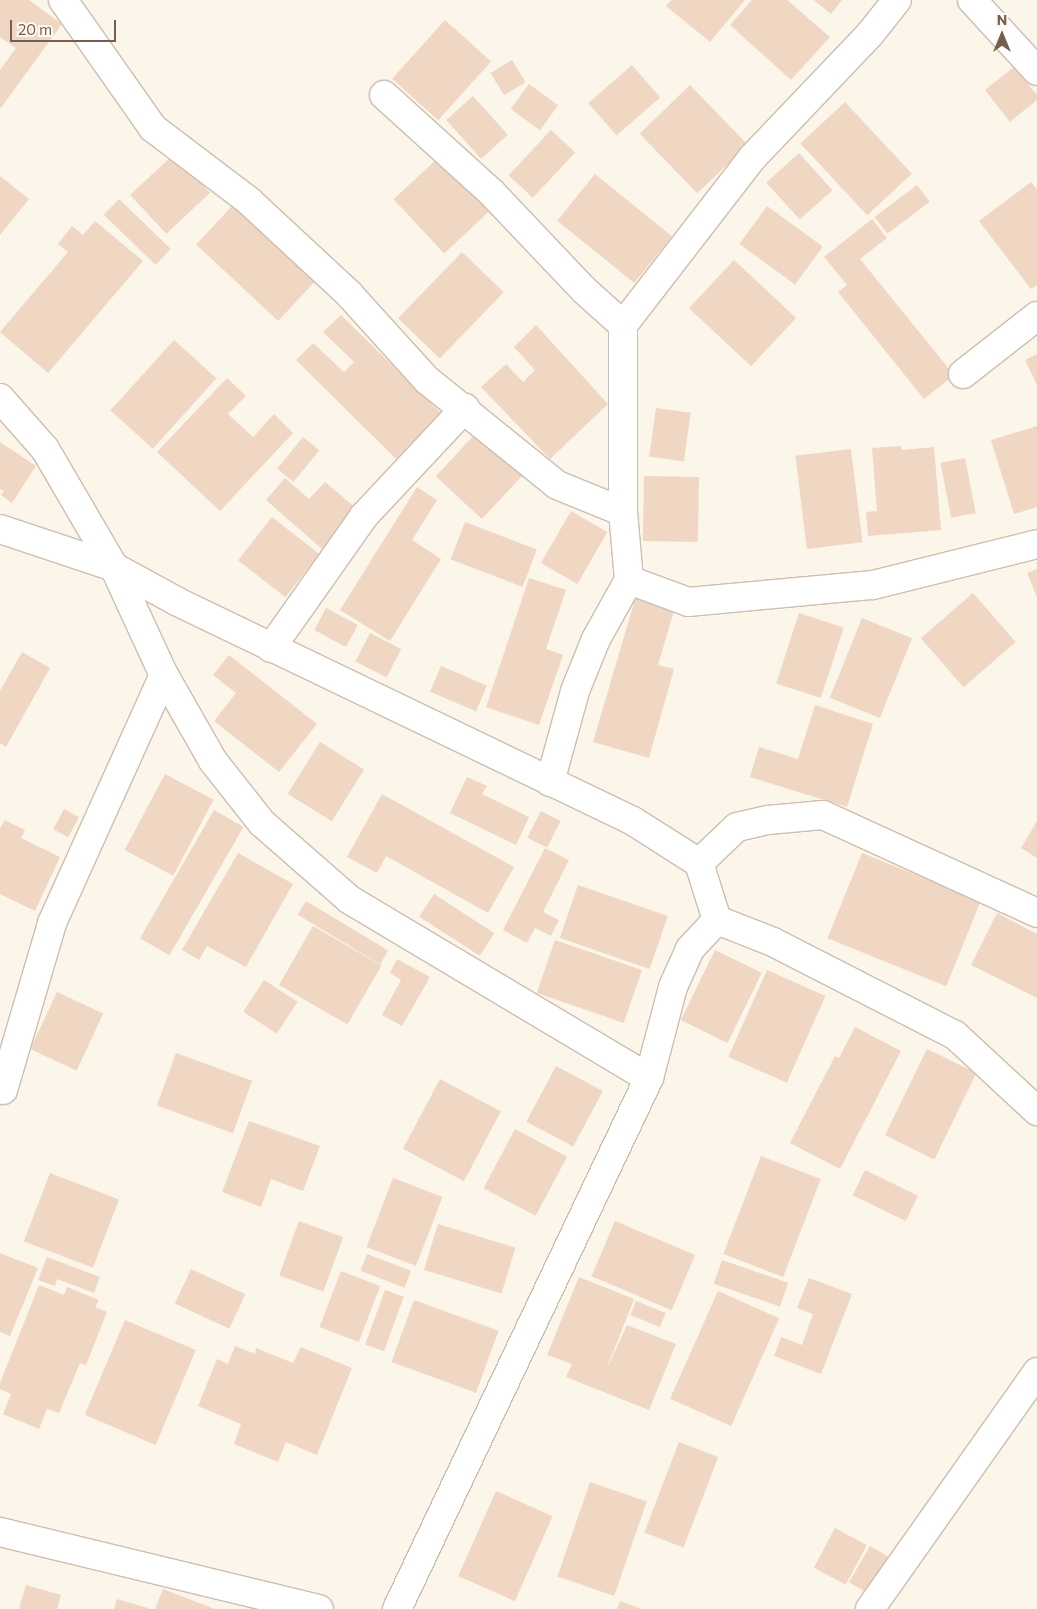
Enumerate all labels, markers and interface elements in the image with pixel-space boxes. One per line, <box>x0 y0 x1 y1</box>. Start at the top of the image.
scale bar <box>12 10 119 42</box>
north arrow <box>977 10 1027 60</box>
text: N <box>997 11 1007 28</box>
text: 20 m <box>18 20 52 38</box>

